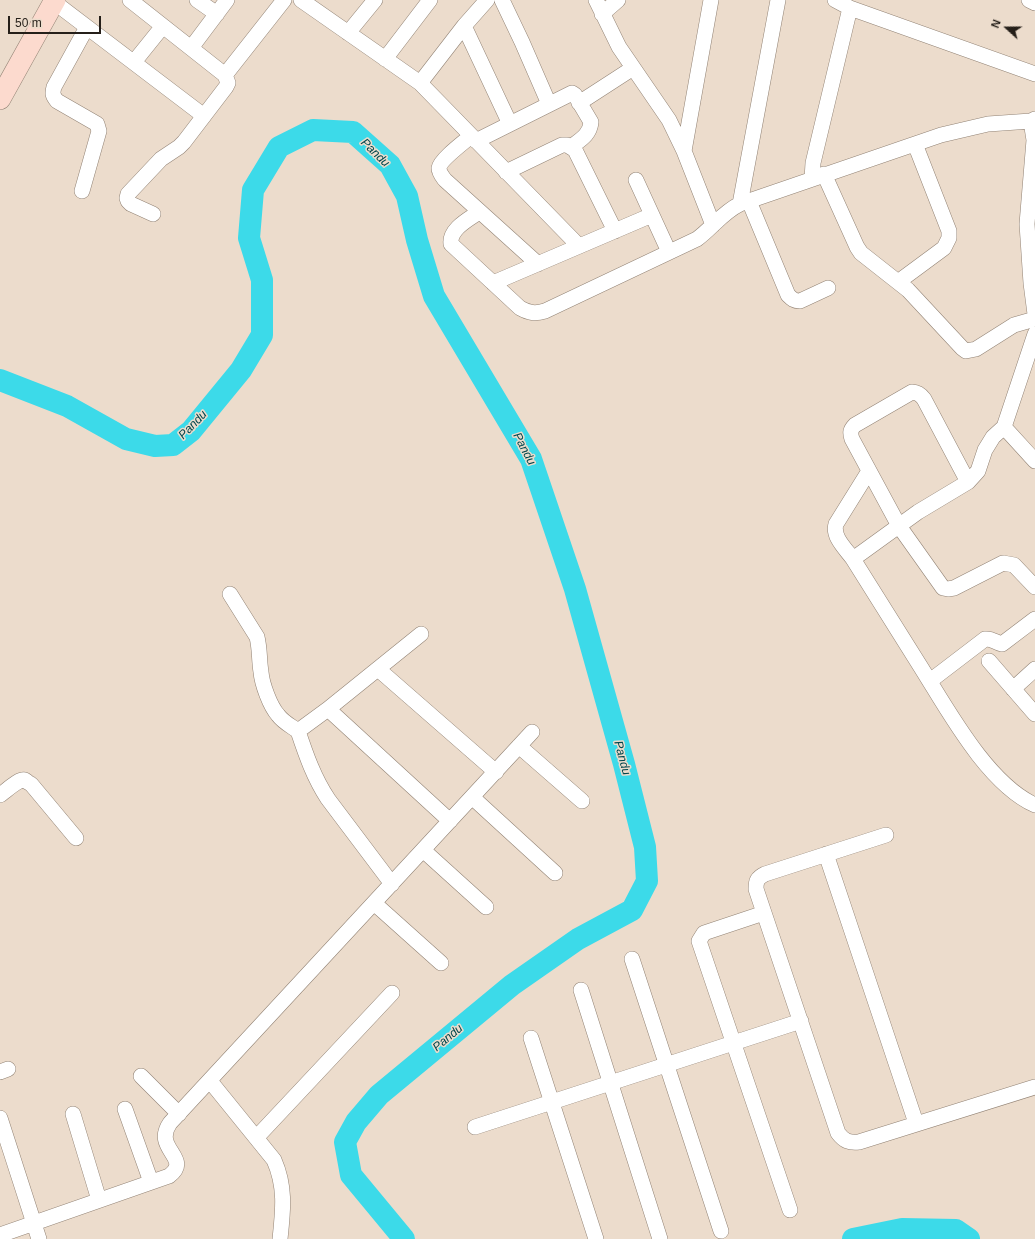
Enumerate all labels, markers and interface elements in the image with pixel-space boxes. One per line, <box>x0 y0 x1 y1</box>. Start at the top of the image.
scale bar <box>10 8 103 34</box>
north arrow <box>987 8 1027 48</box>
text: 50 m <box>15 16 42 30</box>
text: N <box>989 18 1003 30</box>
water label: Pandu <box>358 136 392 170</box>
water label: Pandu <box>176 408 210 442</box>
water label: Pandu <box>509 430 539 468</box>
water label: Pandu <box>611 739 633 777</box>
water label: Pandu <box>430 1021 466 1055</box>

